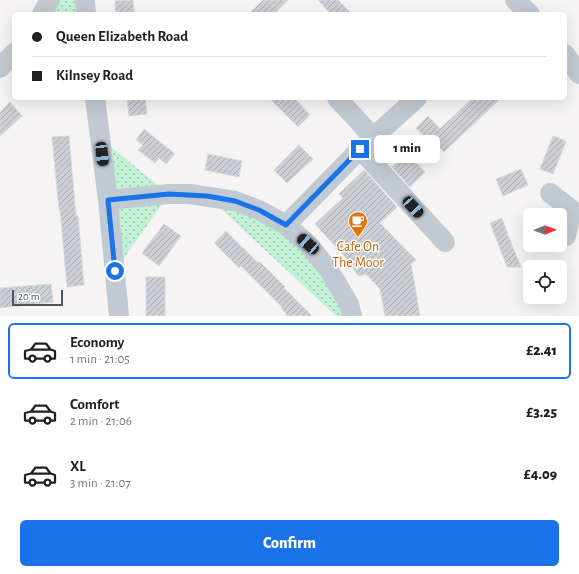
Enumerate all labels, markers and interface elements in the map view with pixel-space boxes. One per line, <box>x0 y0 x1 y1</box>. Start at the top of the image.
text: Queen Elizabeth Road <box>56 29 188 44</box>
text: Kilnsey Road <box>56 68 133 83</box>
callout: 1 min <box>374 135 440 163</box>
route end <box>351 140 369 158</box>
car <box>95 141 109 167</box>
text: 1 min <box>393 142 421 155</box>
car <box>401 194 425 220</box>
north arrow <box>523 208 567 252</box>
map controls <box>523 208 567 304</box>
cafe icon: Cafe On The Moor <box>347 210 369 238</box>
car <box>295 232 321 256</box>
place label: Cafe On The Moor <box>332 240 384 270</box>
button: locate <box>523 260 567 304</box>
route start <box>106 262 124 280</box>
scale bar <box>12 288 63 307</box>
text: 20 m <box>18 291 39 302</box>
icon: car <box>22 333 58 369</box>
text: Economy <box>70 335 124 350</box>
text: £2.41 <box>526 343 557 358</box>
text: 1 min · 21:05 <box>70 353 130 366</box>
icon: car <box>22 395 58 431</box>
text: Comfort <box>70 397 119 412</box>
text: £3.25 <box>526 405 557 420</box>
text: 2 min · 21:06 <box>70 415 132 428</box>
icon: car <box>22 457 58 493</box>
text: XL <box>70 459 86 474</box>
text: £4.09 <box>524 467 557 482</box>
text: 3 min · 21:07 <box>70 477 131 490</box>
button: Confirm <box>20 520 559 566</box>

